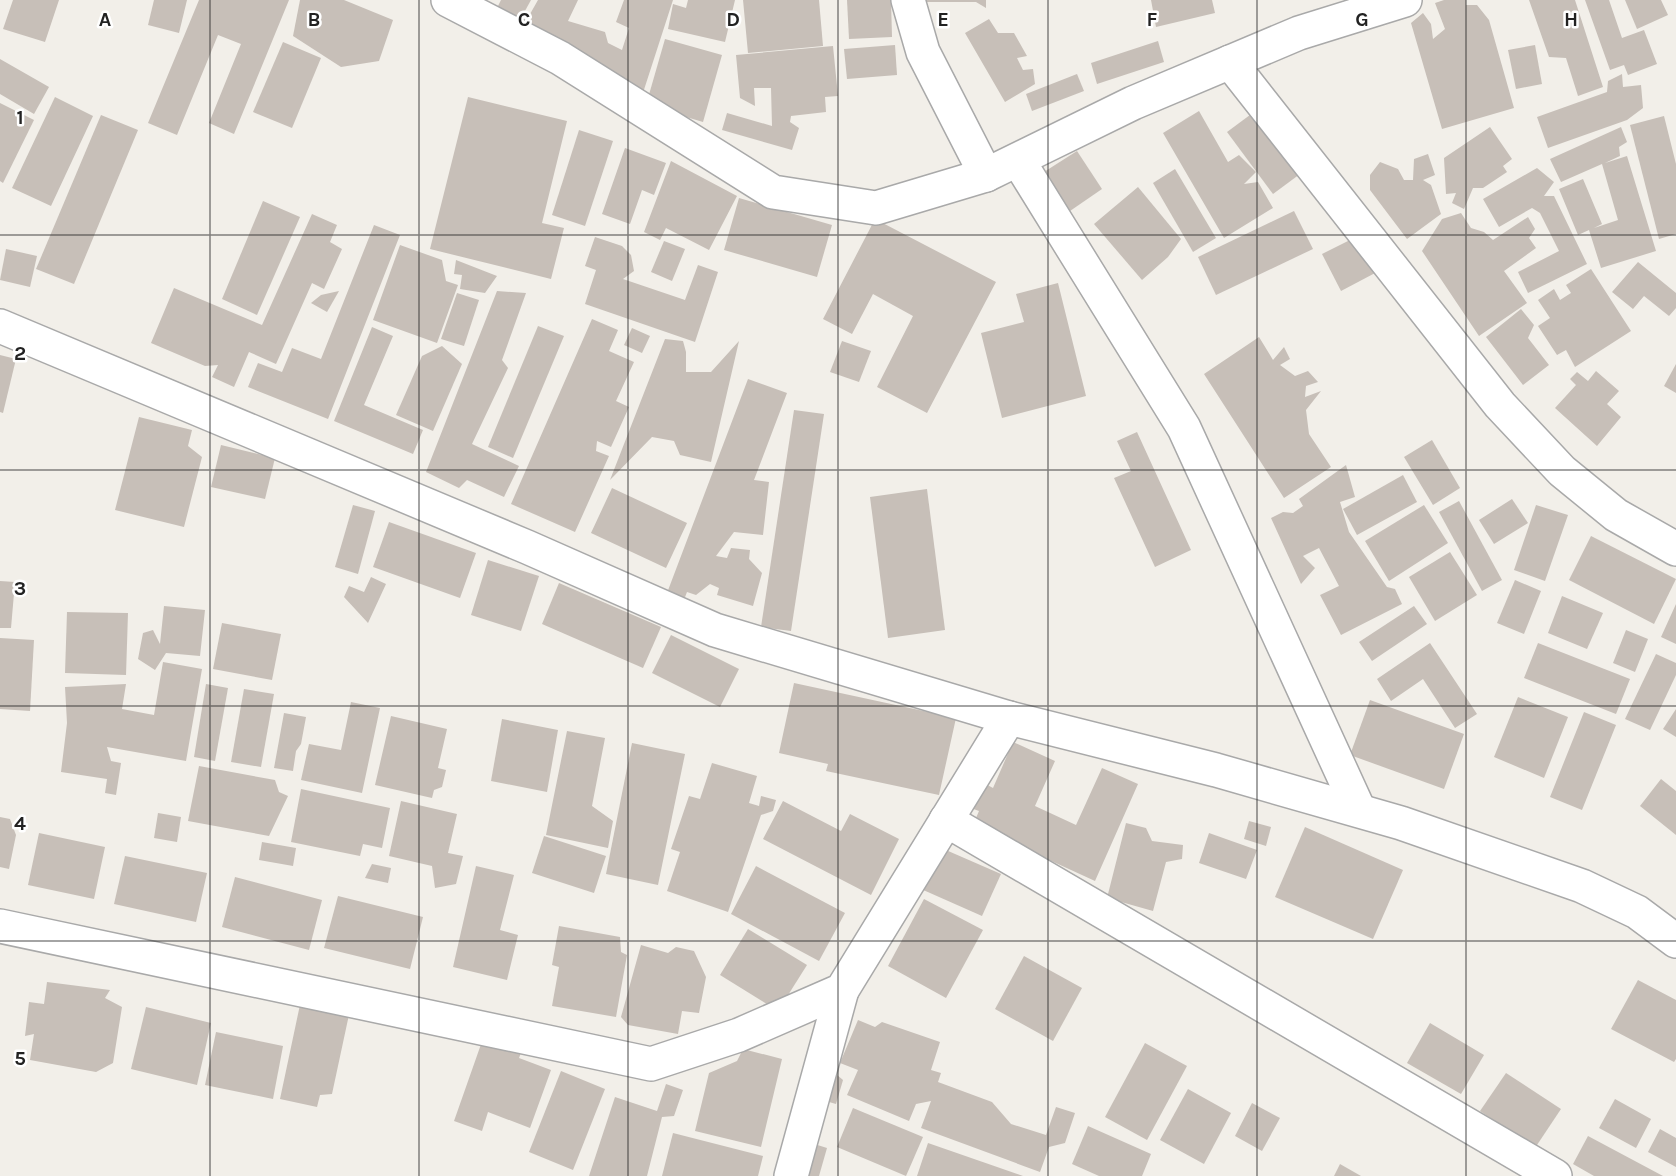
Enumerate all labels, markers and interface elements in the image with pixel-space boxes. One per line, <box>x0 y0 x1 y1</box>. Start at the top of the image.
text: A <box>99 8 112 31</box>
text: B <box>308 8 320 31</box>
text: C <box>518 8 530 31</box>
text: D <box>726 8 740 31</box>
text: E <box>937 8 949 31</box>
text: F <box>1147 8 1158 31</box>
text: G <box>1355 8 1369 31</box>
text: H <box>1564 8 1578 31</box>
text: 1 <box>16 106 24 129</box>
text: 2 <box>14 342 26 365</box>
text: 3 <box>14 577 26 600</box>
text: 4 <box>14 812 26 835</box>
text: 5 <box>14 1047 26 1070</box>

